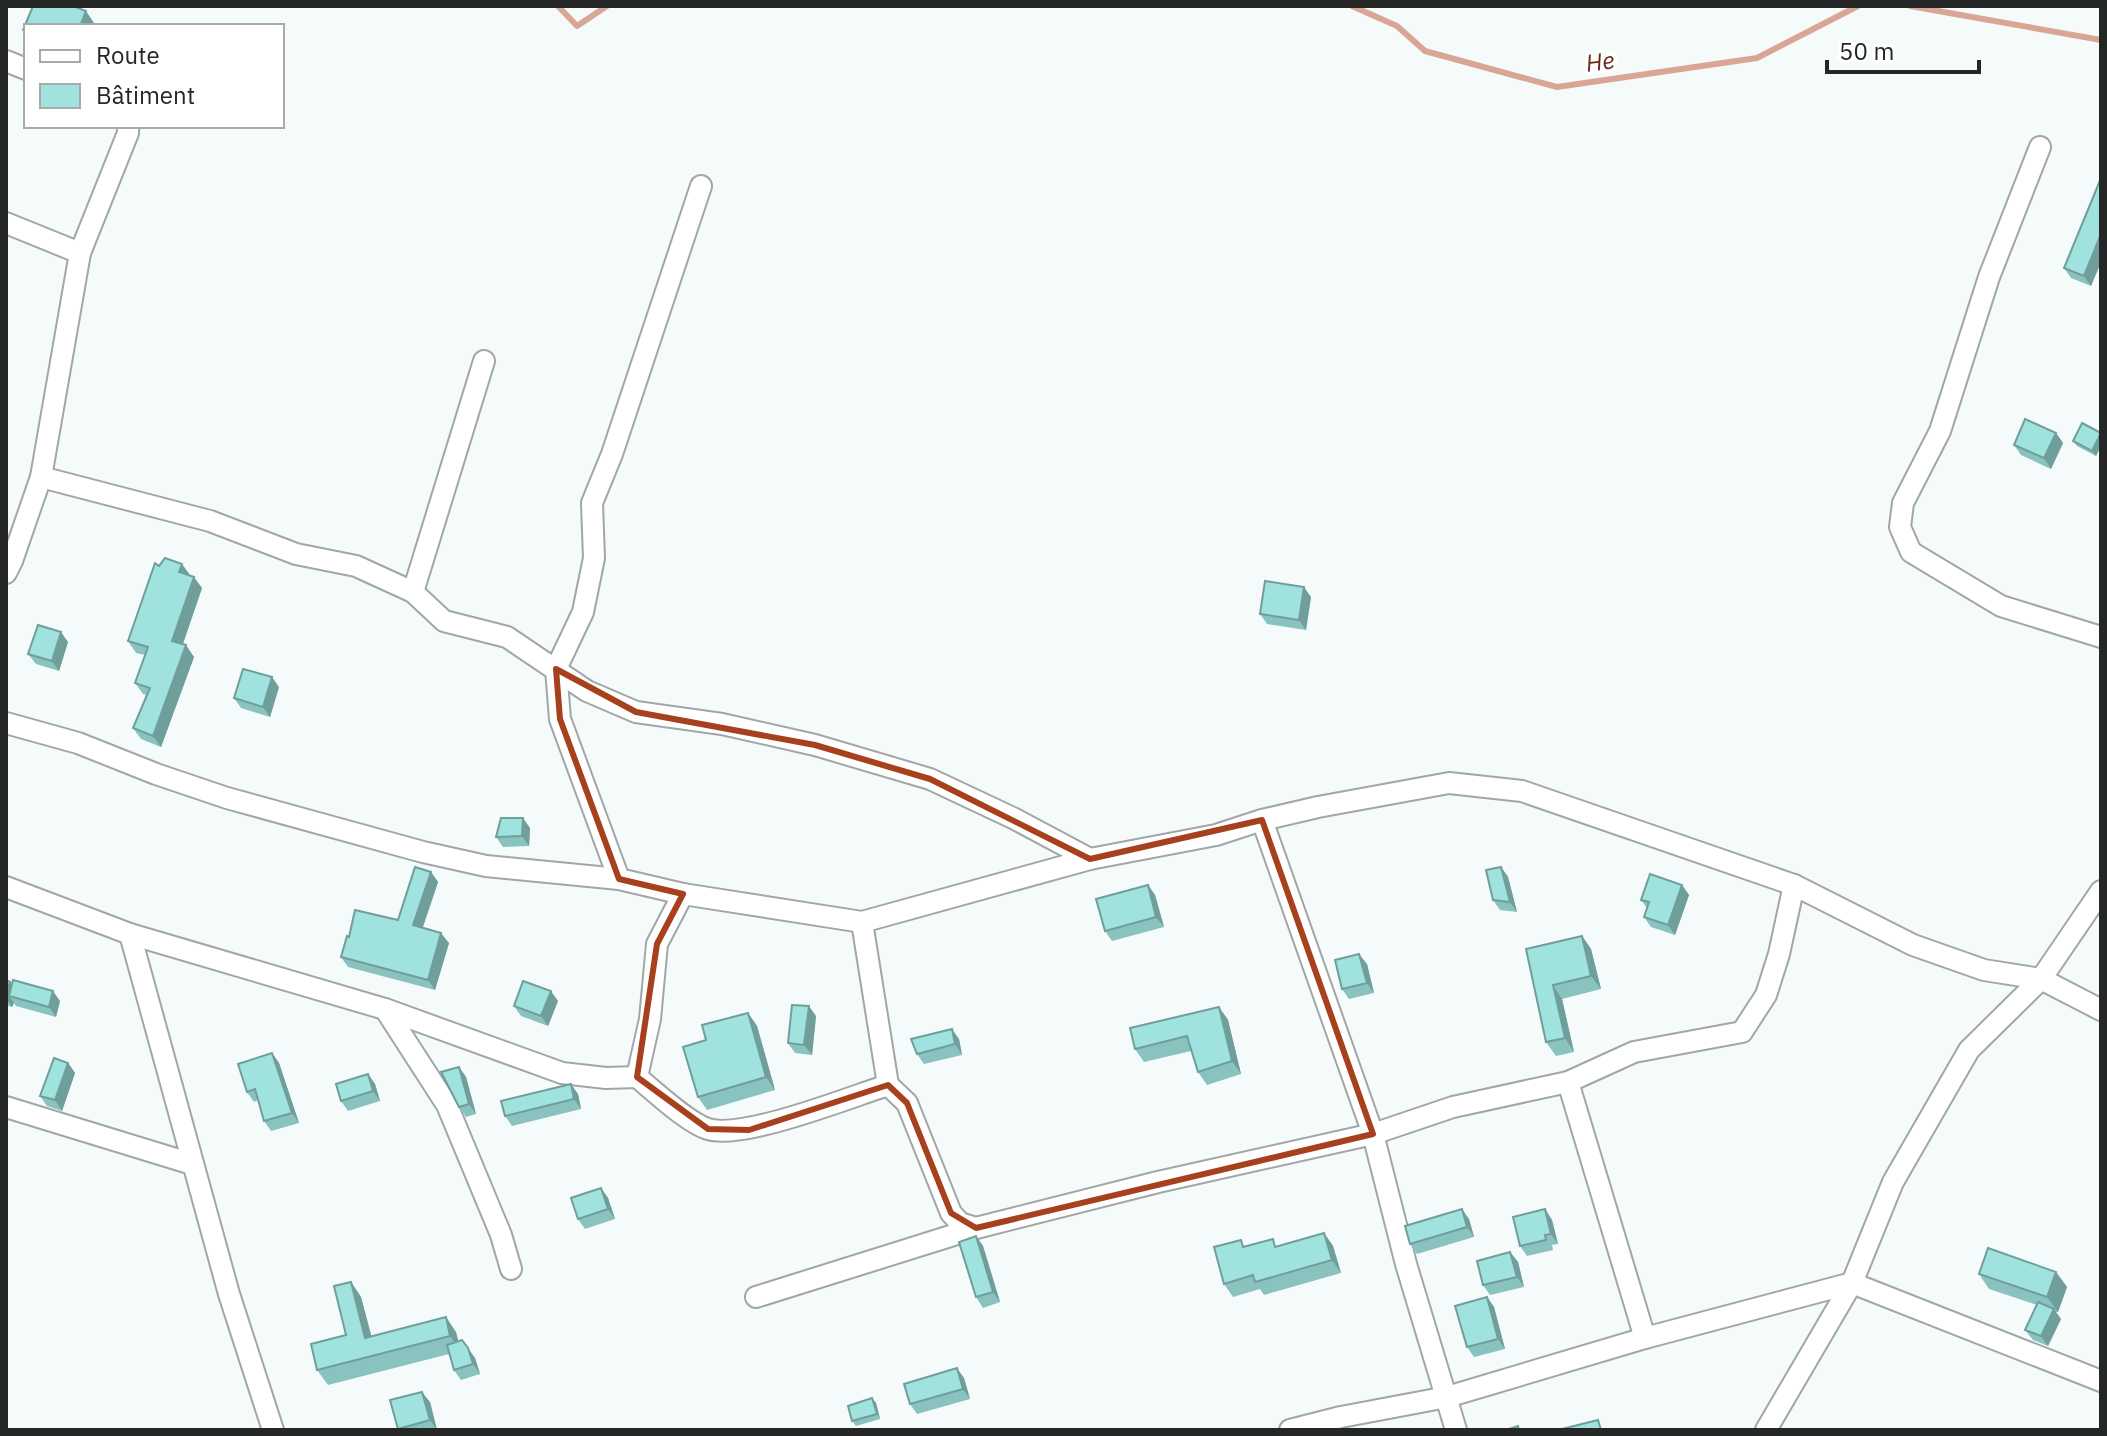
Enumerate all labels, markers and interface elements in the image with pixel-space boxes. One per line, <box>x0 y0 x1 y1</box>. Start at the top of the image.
legend <box>24 24 284 128</box>
scale bar <box>1827 24 1979 74</box>
text: 50 m <box>1839 35 1894 67</box>
text: Route <box>96 39 160 71</box>
water label: He <box>1583 43 1616 79</box>
text: Bâtiment <box>96 79 195 111</box>

